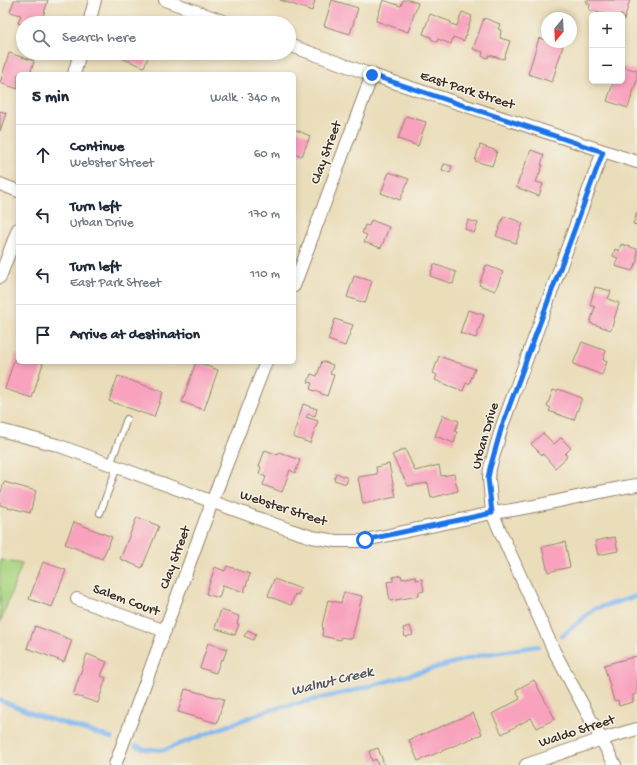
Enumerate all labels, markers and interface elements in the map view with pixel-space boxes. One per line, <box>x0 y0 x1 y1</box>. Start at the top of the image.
north arrow <box>541 12 577 48</box>
map controls <box>589 12 625 84</box>
button: + <box>589 12 625 48</box>
search box <box>16 16 296 60</box>
icon: search <box>30 27 52 49</box>
text: Search here <box>62 29 136 47</box>
button: − <box>589 48 625 84</box>
route end <box>363 66 381 84</box>
street label: East Park Street <box>418 68 517 115</box>
text: 5 min <box>32 88 69 108</box>
text: Walk · 340 m <box>210 91 280 106</box>
street label: Clay Street <box>308 118 347 187</box>
text: Continue <box>70 138 124 156</box>
icon: ahead <box>32 144 54 166</box>
text: 60 m <box>254 147 280 162</box>
text: Webster Street <box>70 156 154 171</box>
text: Turn left <box>70 198 121 216</box>
icon: left <box>32 204 54 226</box>
text: 170 m <box>248 207 280 222</box>
text: Urban Drive <box>70 216 134 231</box>
text: Turn left <box>70 258 121 276</box>
icon: left <box>32 264 54 286</box>
text: 110 m <box>250 267 280 282</box>
text: East Park Street <box>70 276 161 291</box>
icon: arrive <box>32 324 54 346</box>
text: Arrive at destination <box>70 326 200 344</box>
street label: Urban Drive <box>468 400 504 471</box>
street label: Webster Street <box>237 487 330 531</box>
street label: Clay Street <box>157 523 196 592</box>
route start <box>356 531 374 549</box>
street label: Salem Court <box>90 581 163 621</box>
water label: Walnut Creek <box>289 663 376 701</box>
street label: Waldo Street <box>537 711 618 752</box>

